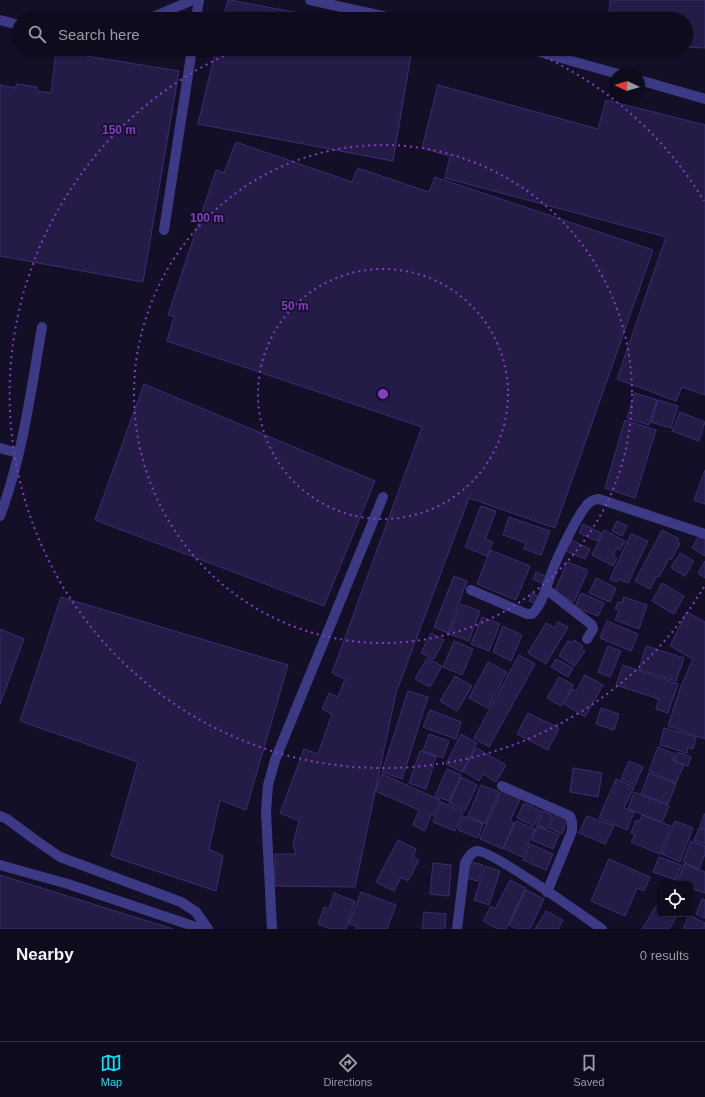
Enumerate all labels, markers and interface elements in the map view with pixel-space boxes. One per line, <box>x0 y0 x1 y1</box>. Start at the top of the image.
search box <box>12 12 693 56</box>
icon: search <box>26 23 48 45</box>
text: Search here <box>58 26 140 43</box>
north arrow <box>609 68 645 104</box>
text: 150 m <box>102 123 136 137</box>
text: 100 m <box>190 211 224 225</box>
text: 50 m <box>281 299 309 313</box>
centre of rings <box>376 387 390 401</box>
map controls <box>657 881 693 917</box>
button: locate <box>657 881 693 917</box>
text: Nearby <box>16 945 74 964</box>
text: 0 results <box>640 948 689 963</box>
tab: Map <box>100 1052 122 1088</box>
tab: Directions <box>323 1052 372 1088</box>
tab: Saved <box>573 1052 604 1088</box>

